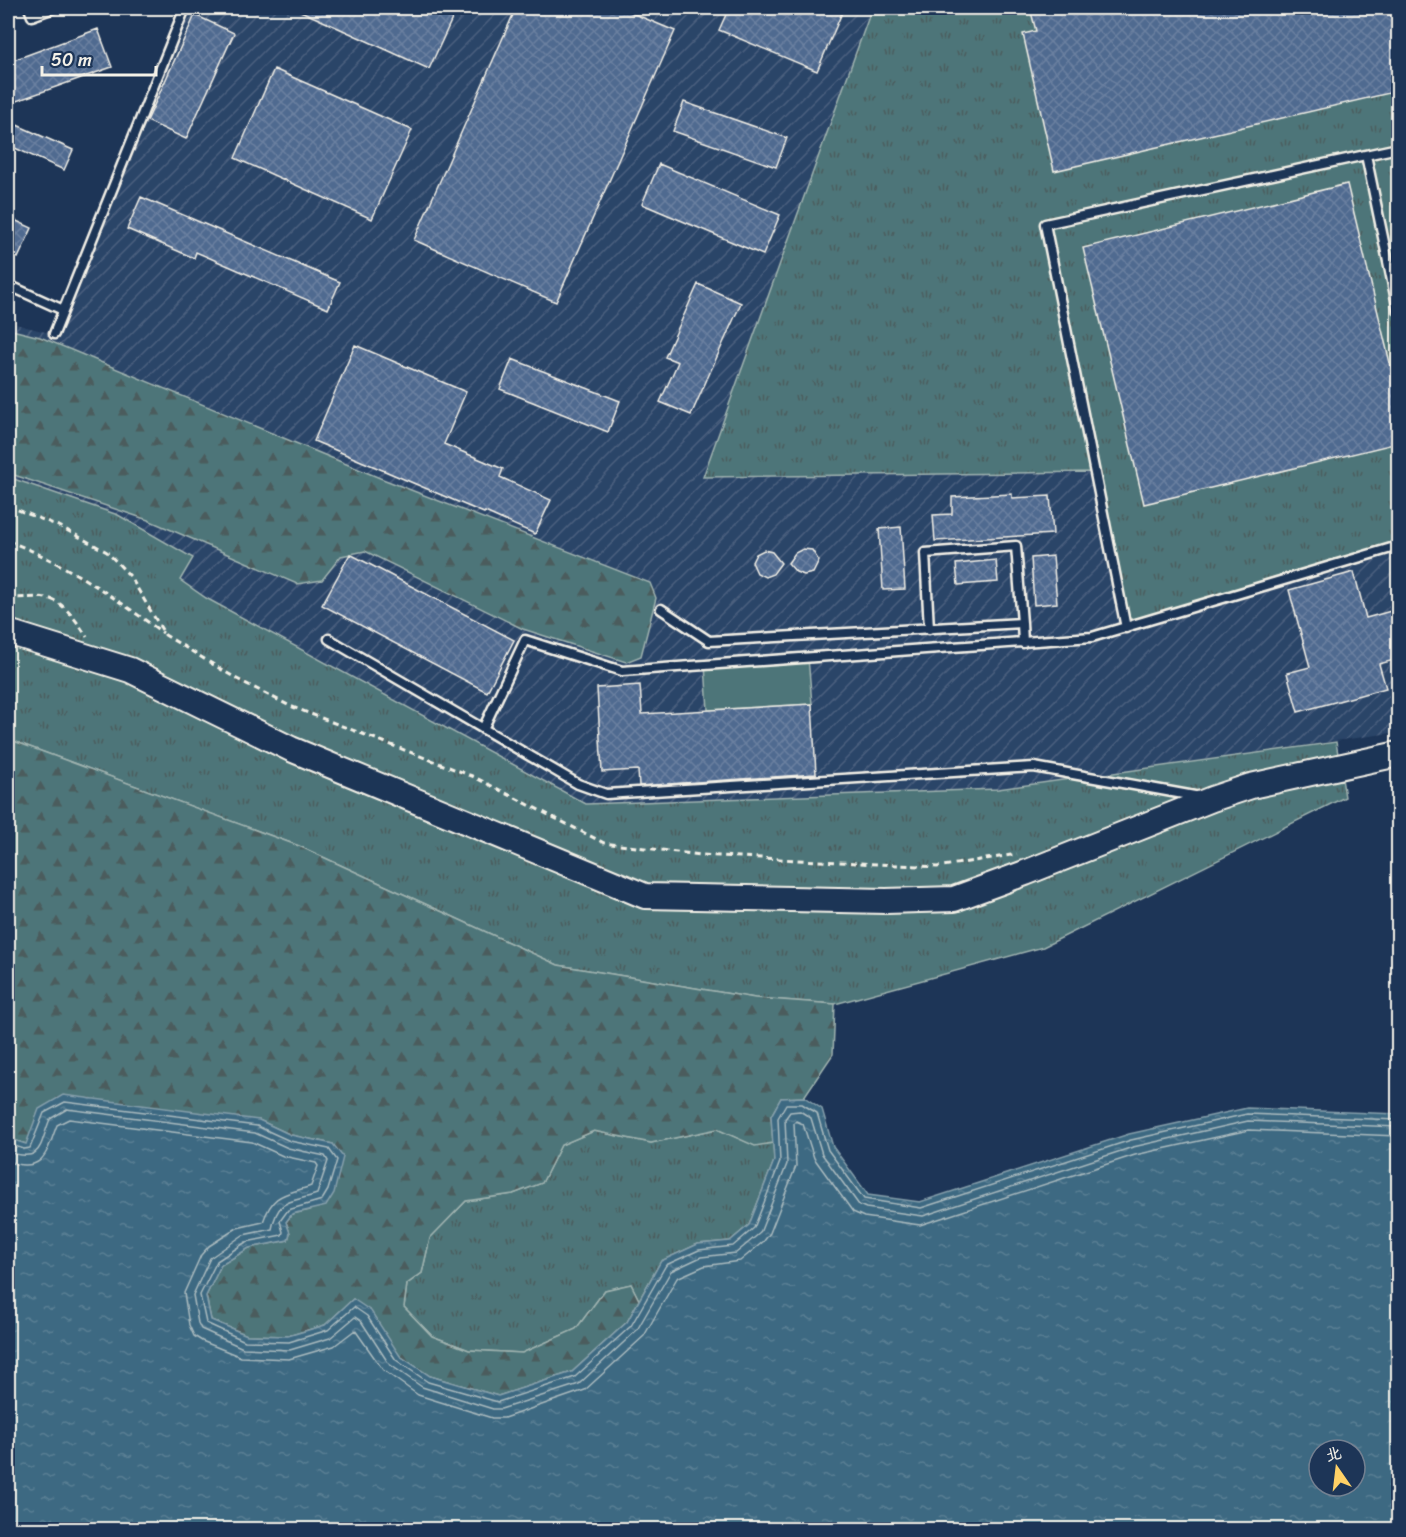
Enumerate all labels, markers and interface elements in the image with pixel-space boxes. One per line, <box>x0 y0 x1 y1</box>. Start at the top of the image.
scale bar <box>42 39 156 77</box>
text: 50 m <box>51 44 92 76</box>
north arrow <box>1307 1438 1367 1498</box>
text: 北 <box>1322 1438 1345 1470</box>

